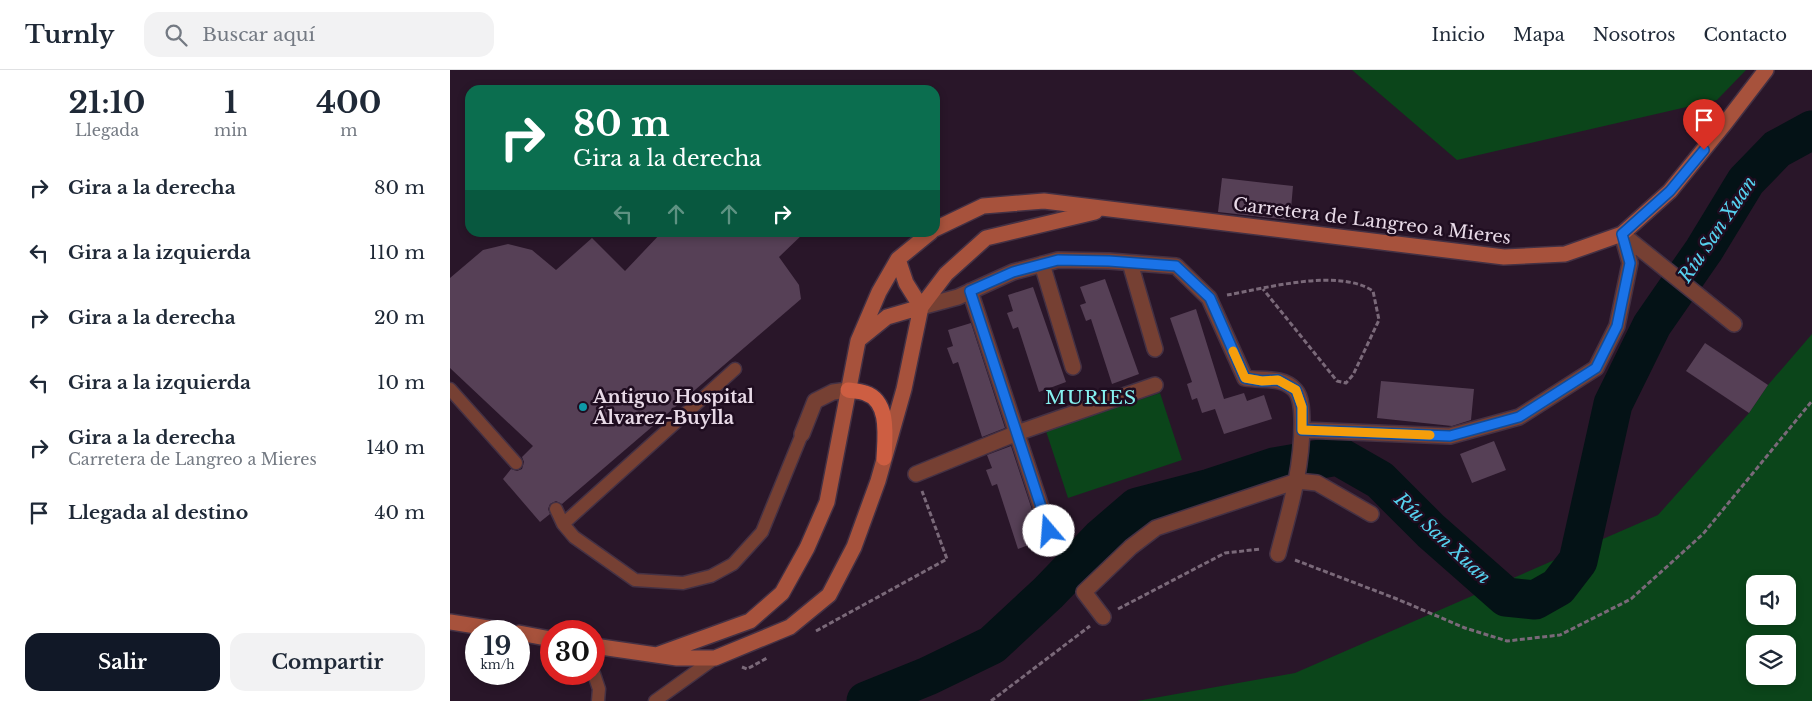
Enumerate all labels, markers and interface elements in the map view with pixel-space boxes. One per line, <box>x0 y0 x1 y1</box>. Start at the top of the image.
search box <box>144 12 494 57</box>
text: Turnly <box>25 20 114 49</box>
icon: search <box>162 21 190 49</box>
text: Buscar aquí <box>202 23 315 46</box>
text: Inicio <box>1431 24 1485 46</box>
text: Mapa <box>1513 24 1565 46</box>
text: Nosotros <box>1593 24 1675 46</box>
text: Contacto <box>1703 24 1787 46</box>
text: 21:10 <box>69 84 145 121</box>
text: 1 <box>224 84 237 121</box>
text: 400 <box>316 84 381 121</box>
pin <box>1683 99 1725 150</box>
text: 80 m <box>573 102 670 145</box>
icon: right <box>490 105 555 170</box>
icon: arrive <box>1690 106 1718 134</box>
text: Llegada <box>75 120 139 140</box>
text: min <box>214 120 248 140</box>
text: m <box>340 120 357 140</box>
text: Gira a la derecha <box>573 145 762 172</box>
water label: Ríu San Xuan <box>1673 172 1761 288</box>
icon: right <box>25 174 53 202</box>
text: Gira a la derecha <box>68 176 236 199</box>
text: 80 m <box>374 176 425 199</box>
street label: Carretera de Langreo a Mieres <box>1232 193 1512 249</box>
icon: left <box>609 200 637 228</box>
icon: ahead <box>662 200 690 228</box>
icon: ahead <box>715 200 743 228</box>
icon: right <box>768 200 796 228</box>
icon: left <box>25 239 53 267</box>
text: Gira a la izquierda <box>68 241 251 264</box>
text: 110 m <box>369 241 425 264</box>
icon: right <box>25 304 53 332</box>
text: Gira a la derecha <box>68 306 236 329</box>
text: 20 m <box>374 306 425 329</box>
icon: left <box>25 369 53 397</box>
text: Gira a la izquierda <box>68 371 251 394</box>
text: 10 m <box>377 371 425 394</box>
place label: Antiguo Hospital Álvarez-Buylla <box>592 386 755 429</box>
district label: MURIES <box>1045 386 1137 409</box>
marker: Antiguo Hospital Álvarez-Buylla <box>577 401 589 413</box>
text: Gira a la derecha <box>68 426 236 449</box>
icon: right <box>25 434 53 462</box>
text: 140 m <box>366 436 425 459</box>
text: Carretera de Langreo a Mieres <box>68 449 317 469</box>
water label: Ríu San Xuan <box>1389 487 1496 589</box>
icon: arrive <box>25 499 53 527</box>
text: Llegada al destino <box>68 501 248 524</box>
text: 40 m <box>374 501 425 524</box>
position arrow <box>1022 504 1074 556</box>
map controls <box>1746 575 1796 685</box>
button: sound <box>1746 575 1796 625</box>
speed limit sign: 30 <box>540 620 605 685</box>
text: 19 <box>484 631 511 662</box>
button: Salir <box>25 633 220 691</box>
button: Compartir <box>230 633 425 691</box>
button: layers <box>1746 635 1796 685</box>
text: km/h <box>480 657 515 672</box>

